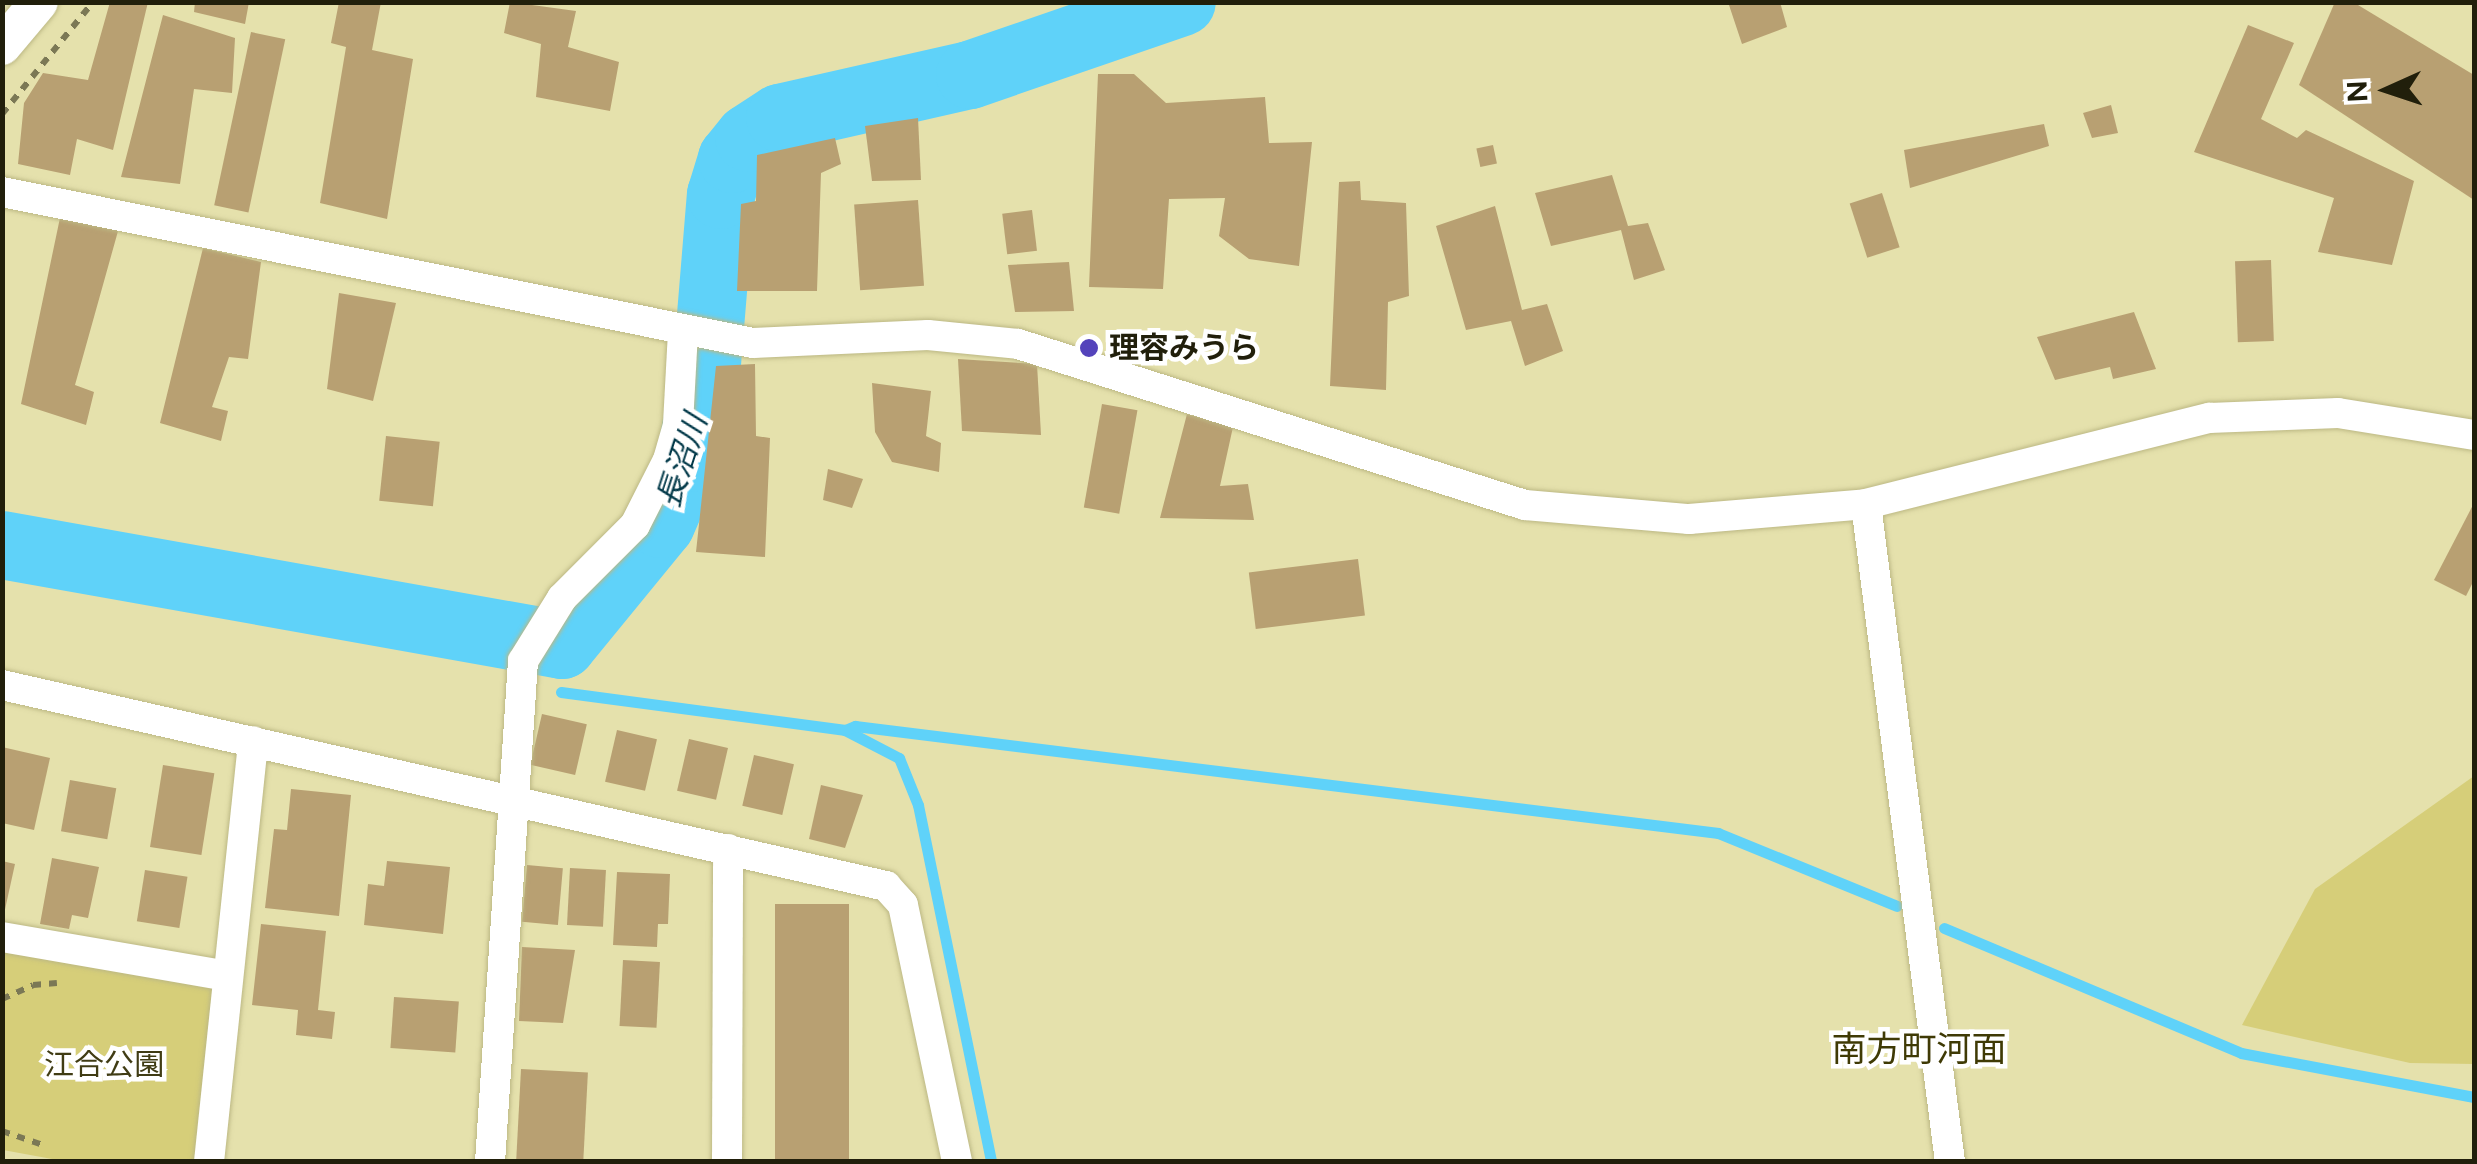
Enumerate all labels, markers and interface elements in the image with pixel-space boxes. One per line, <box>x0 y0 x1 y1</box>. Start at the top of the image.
north arrow <box>2337 40 2437 140</box>
text: N <box>2339 80 2375 103</box>
place label: 理容みうら <box>1109 330 1259 366</box>
marker: 理容みうら <box>1078 337 1100 359</box>
water label: 長沼川 <box>649 409 715 513</box>
district label: 南方町河面 <box>1832 1028 2006 1070</box>
park label: 江合公園 <box>44 1047 164 1083</box>

